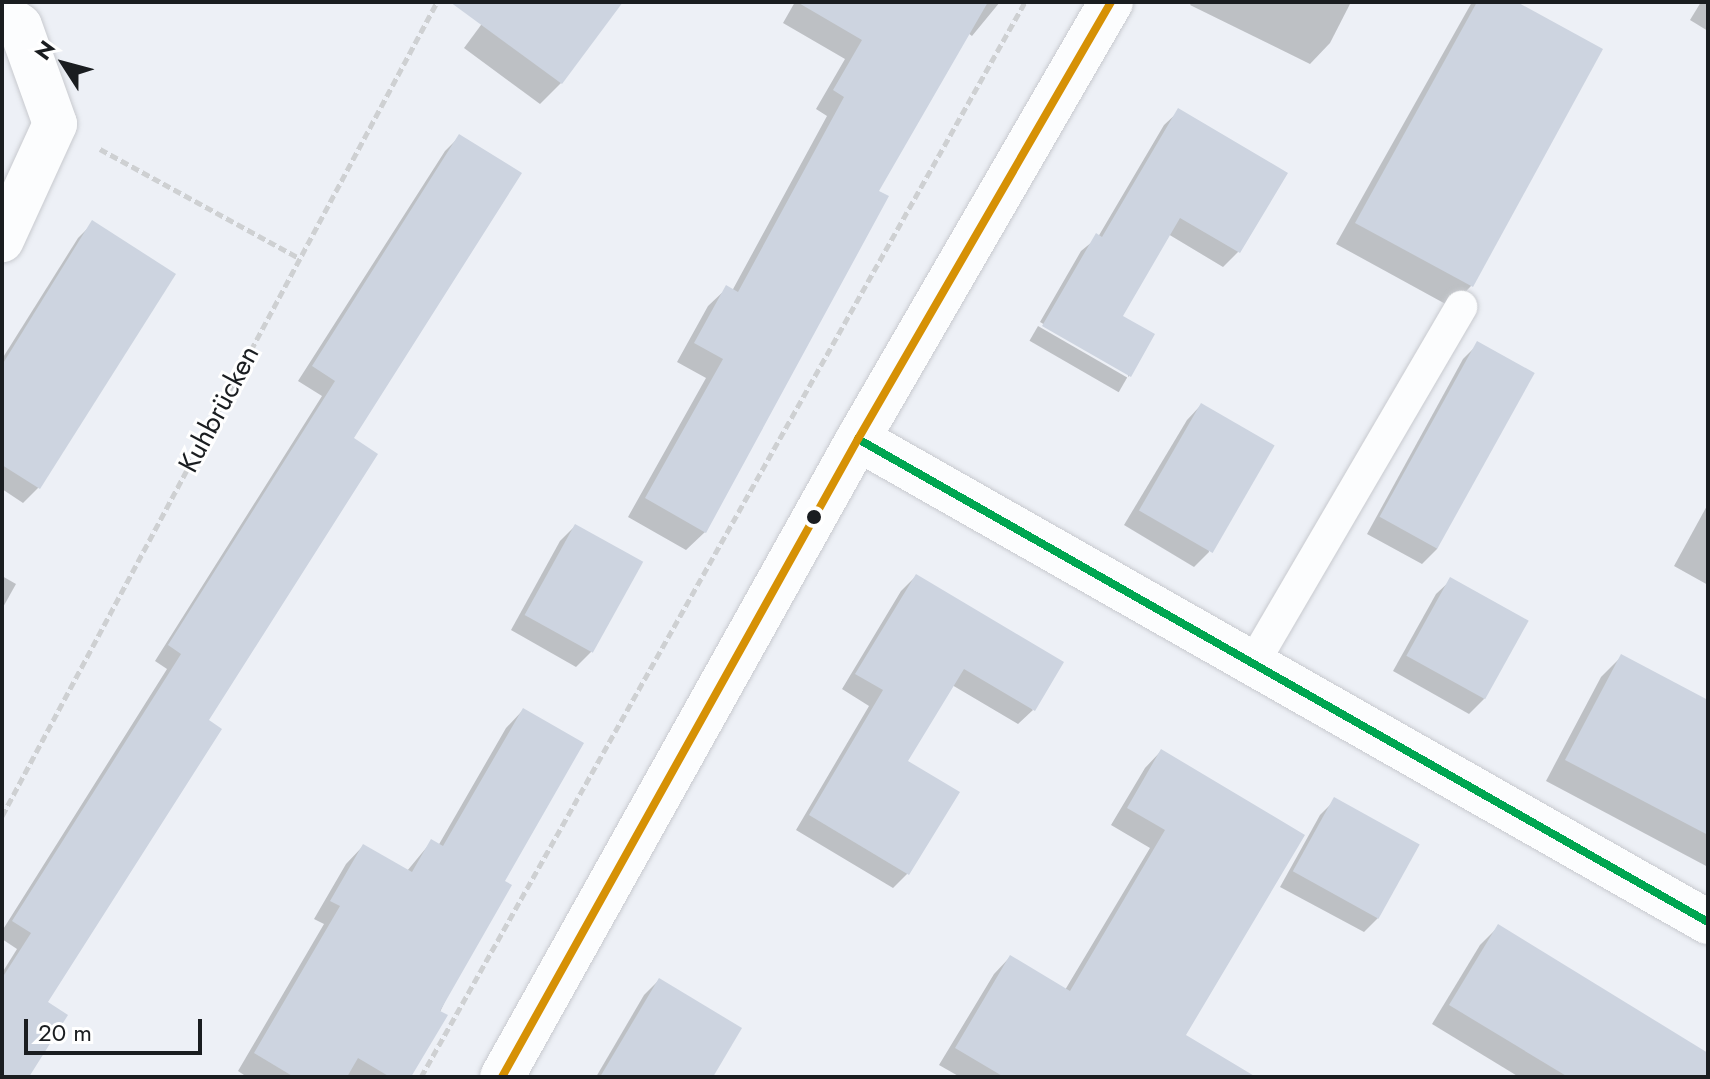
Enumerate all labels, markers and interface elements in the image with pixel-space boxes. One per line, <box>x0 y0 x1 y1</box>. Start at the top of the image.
north arrow <box>24 24 104 104</box>
text: N <box>27 33 63 66</box>
street label: Kuhbrücken <box>172 340 266 478</box>
unlabelled marker <box>806 509 822 525</box>
scale bar <box>28 1003 206 1053</box>
text: 20 m <box>38 1015 92 1050</box>

